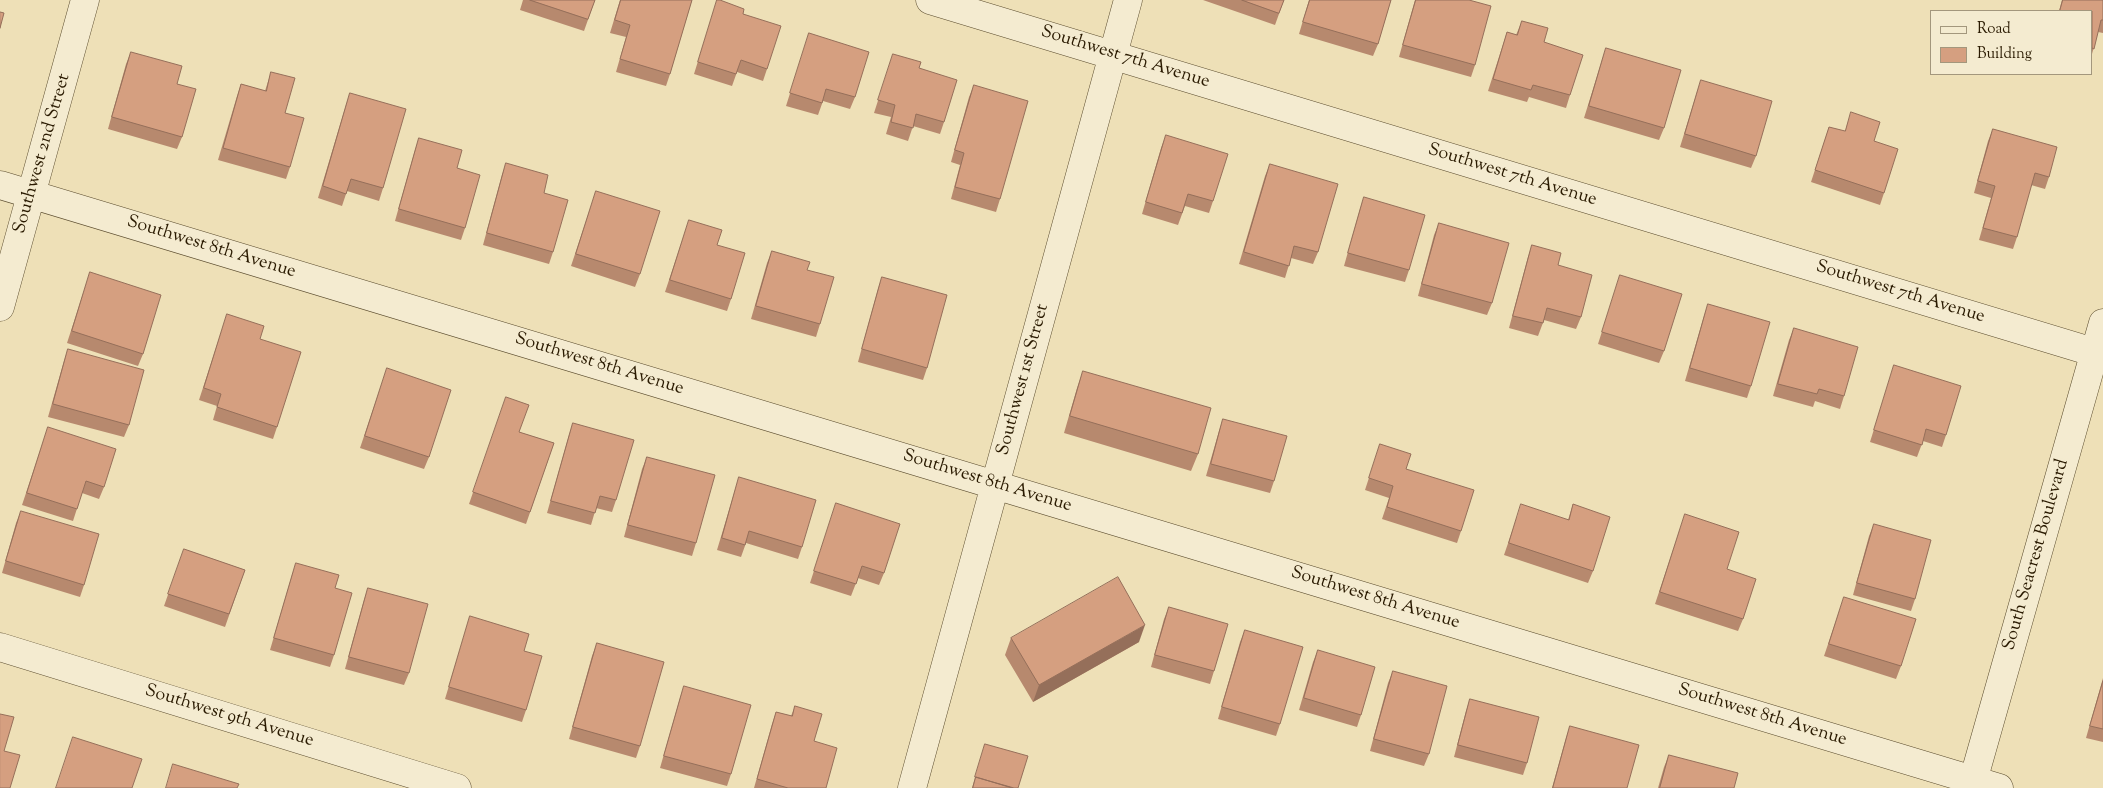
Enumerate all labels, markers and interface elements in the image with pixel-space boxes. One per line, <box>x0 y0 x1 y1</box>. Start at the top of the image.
legend <box>1930 10 2093 75</box>
text: Road <box>1977 19 2011 40</box>
street label: Southwest 7th Avenue <box>1038 22 1212 94</box>
text: Building <box>1977 44 2032 65</box>
street label: Southwest 2nd Street <box>10 72 76 236</box>
street label: Southwest 7th Avenue <box>1425 140 1599 212</box>
street label: Southwest 8th Avenue <box>124 212 298 284</box>
street label: Southwest 7th Avenue <box>1813 257 1987 329</box>
street label: Southwest 1st Street <box>993 302 1055 458</box>
street label: Southwest 8th Avenue <box>512 329 686 401</box>
street label: Southwest 8th Avenue <box>900 446 1074 518</box>
street label: South Seacrest Boulevard <box>1999 457 2075 653</box>
street label: Southwest 8th Avenue <box>1288 563 1462 635</box>
street label: Southwest 8th Avenue <box>1675 680 1849 752</box>
street label: Southwest 9th Avenue <box>142 681 316 753</box>

